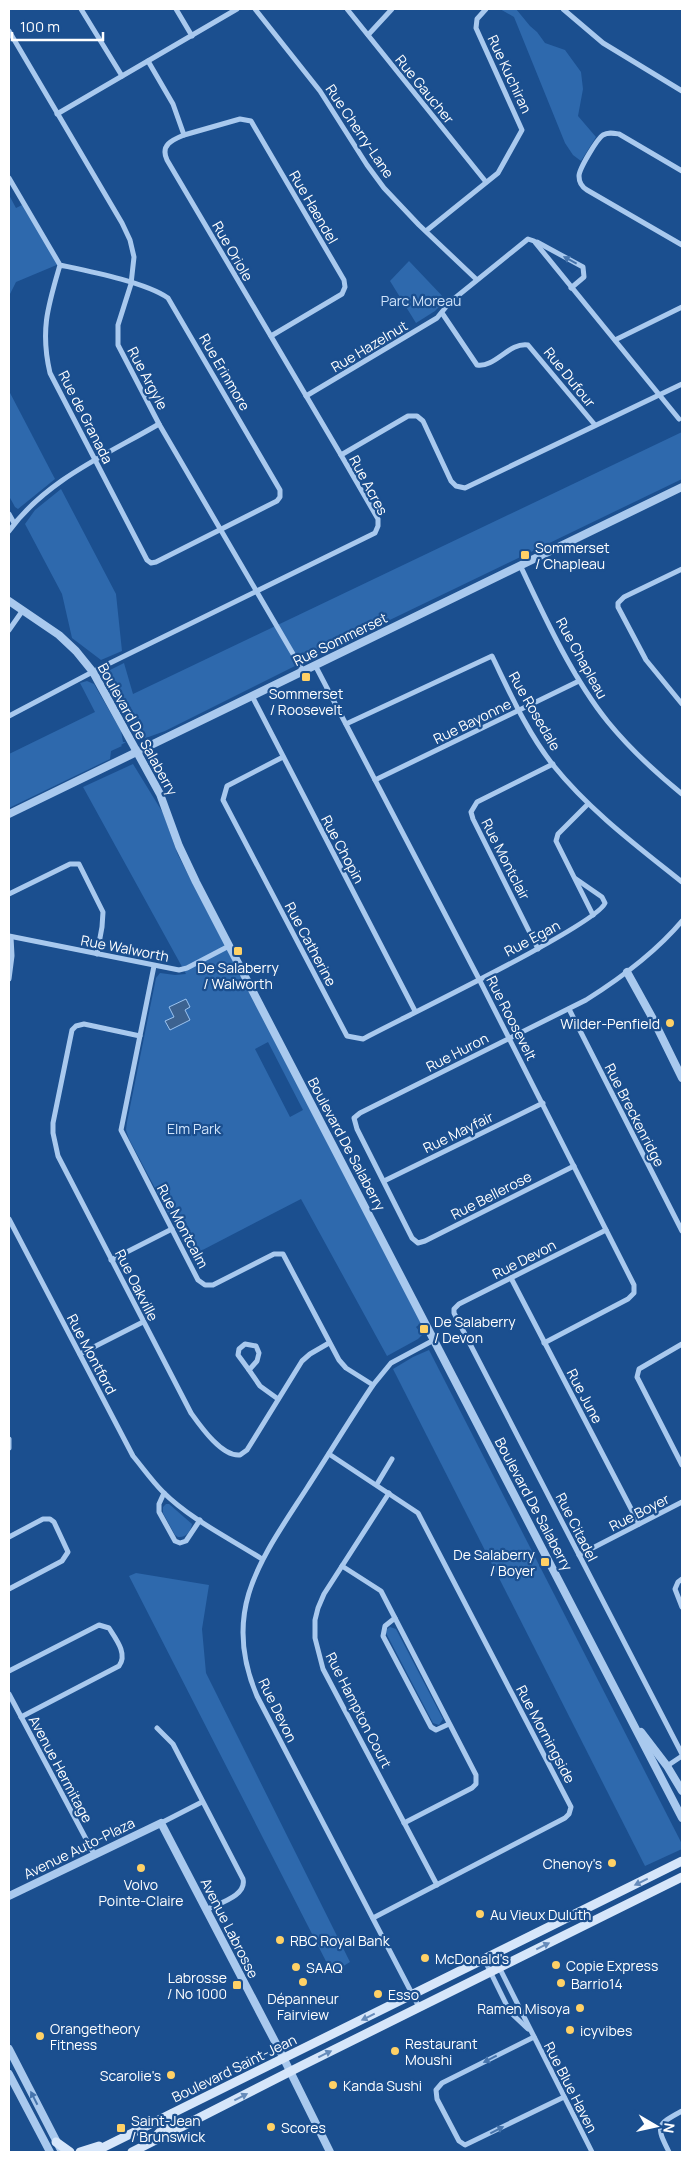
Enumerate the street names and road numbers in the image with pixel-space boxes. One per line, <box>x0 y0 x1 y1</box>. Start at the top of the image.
street label: Rue Kuchiran <box>484 32 536 116</box>
street label: Rue Gaucher <box>391 51 459 127</box>
street label: Rue Cherry-Lane <box>322 80 398 182</box>
street label: Rue Haendel <box>285 167 343 247</box>
street label: Rue Oriole <box>208 218 258 284</box>
street label: Rue Hazelnut <box>327 316 411 376</box>
street label: Rue Erinmore <box>195 330 255 414</box>
street label: Rue Argyle <box>123 343 173 413</box>
street label: Rue Dufour <box>540 343 600 411</box>
street label: Rue de Granada <box>54 367 118 467</box>
street label: Rue Acres <box>345 452 393 518</box>
street label: Rue Sommerset <box>290 608 391 670</box>
street label: Rue Chapleau <box>552 614 612 702</box>
street label: Boulevard De Salaberry <box>94 659 183 799</box>
street label: Rue Rosedale <box>505 668 565 754</box>
street label: Rue Bayonne <box>430 694 514 748</box>
street label: Rue Chopin <box>317 812 369 886</box>
street label: Rue Montclair <box>477 815 535 903</box>
street label: Rue Catherine <box>281 899 341 989</box>
street label: Rue Egan <box>501 915 563 961</box>
street label: Rue Walworth <box>79 930 171 966</box>
street label: Rue Roosevelt <box>483 972 542 1064</box>
street label: Rue Huron <box>423 1028 491 1076</box>
street label: Rue Breckenridge <box>601 1060 669 1170</box>
street label: Boulevard De Salaberry <box>304 1074 391 1215</box>
street label: Rue Mayfair <box>420 1107 496 1157</box>
street label: Rue Bellerose <box>447 1166 535 1224</box>
street label: Rue Montcalm <box>153 1181 213 1271</box>
street label: Rue Devon <box>489 1235 559 1283</box>
street label: Rue Oakville <box>111 1246 163 1324</box>
street label: Rue Montford <box>63 1311 121 1397</box>
street label: Rue June <box>563 1365 607 1427</box>
street label: Boulevard De Salaberry <box>491 1434 578 1575</box>
street label: Rue Citadel <box>552 1489 602 1565</box>
street label: Rue Boyer <box>606 1489 672 1535</box>
street label: Rue Hampton Court <box>322 1649 397 1772</box>
street label: Rue Devon <box>254 1675 302 1745</box>
street label: Rue Morningside <box>512 1682 580 1786</box>
street label: Avenue Hermitage <box>25 1712 97 1826</box>
street label: Avenue Auto-Plaza <box>20 1813 138 1883</box>
street label: Avenue Labrosse <box>197 1875 263 1981</box>
street label: Boulevard Saint-Jean <box>168 2030 300 2106</box>
street label: Rue Blue Haven <box>540 2038 602 2136</box>

